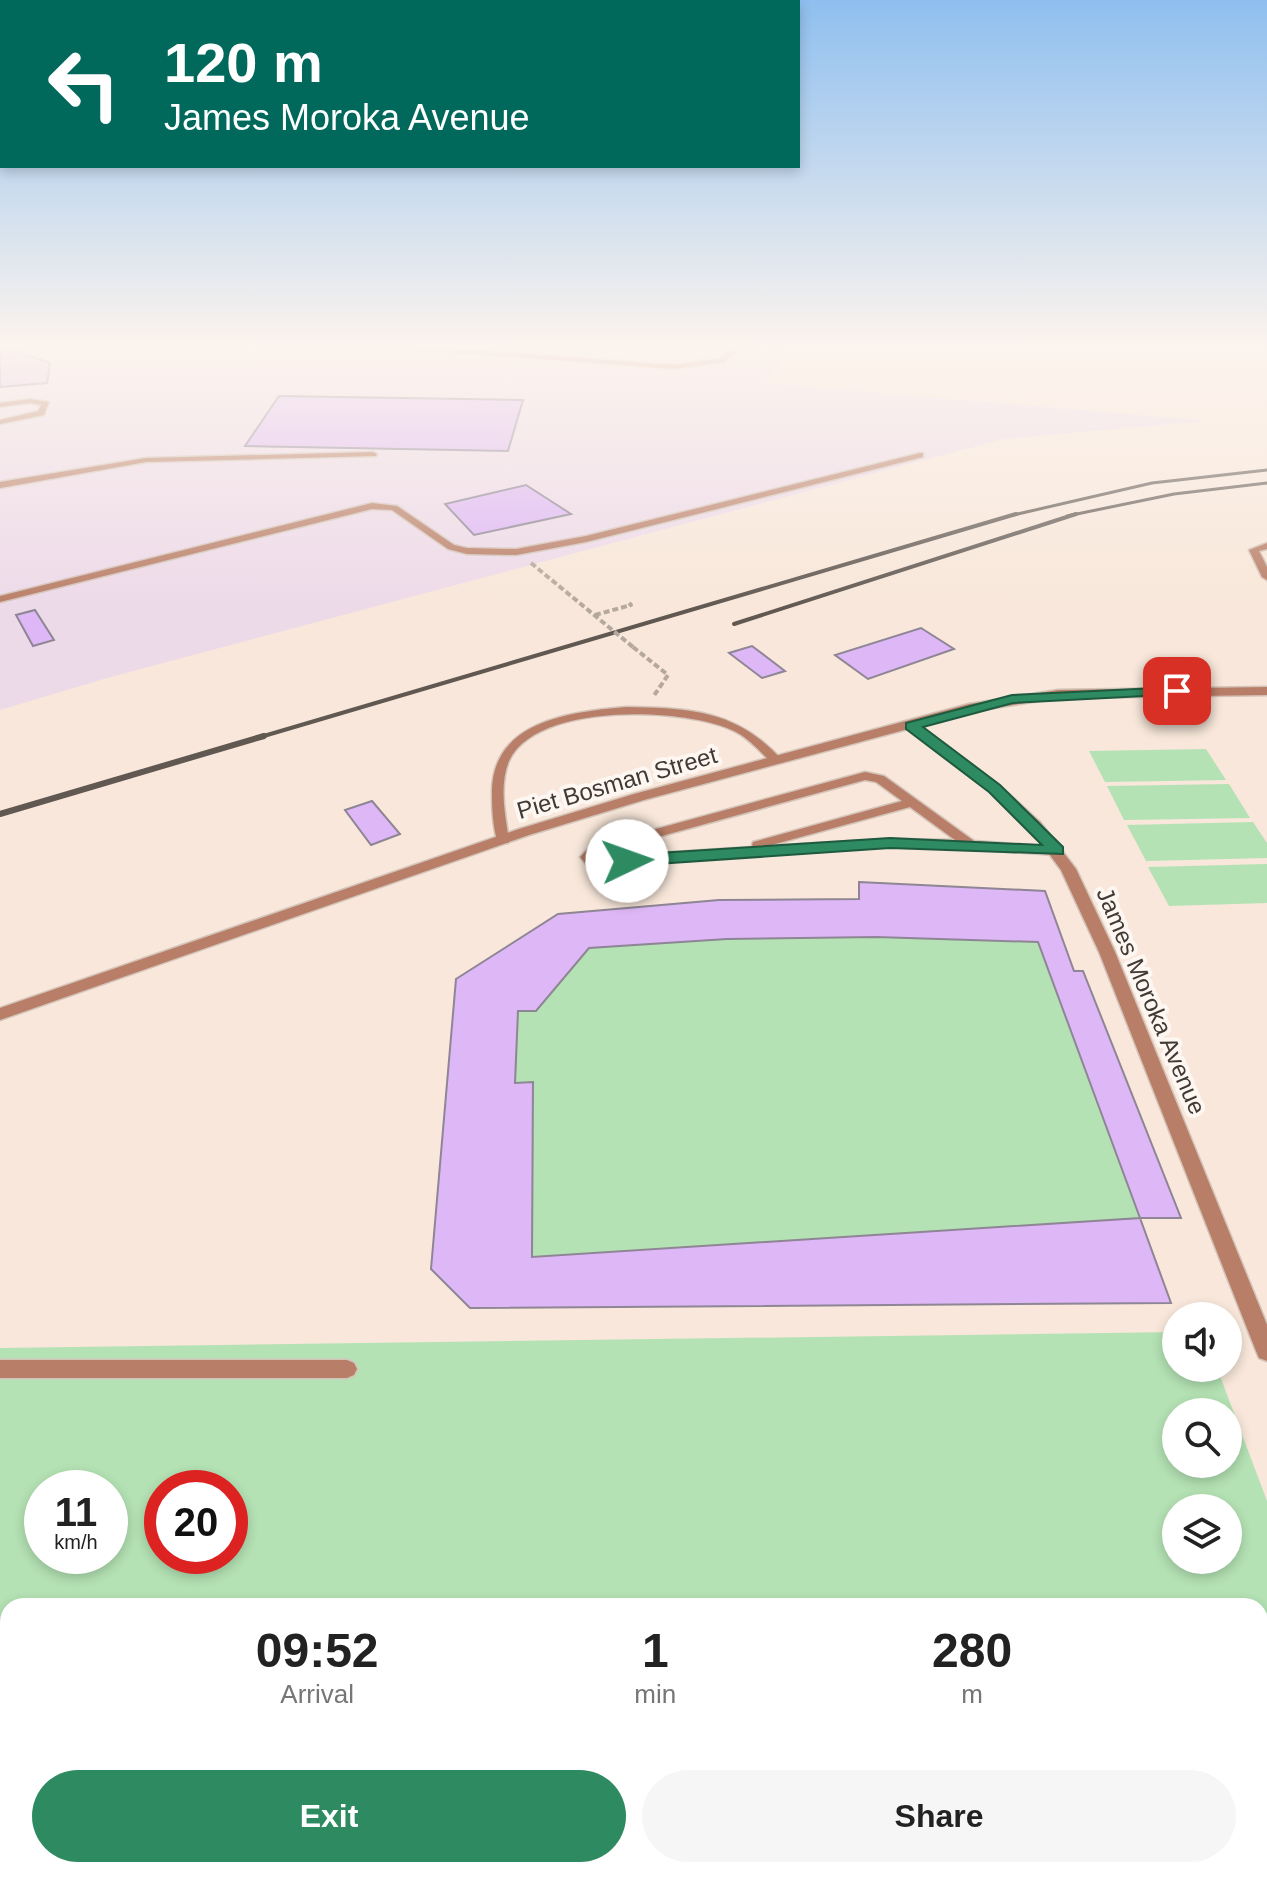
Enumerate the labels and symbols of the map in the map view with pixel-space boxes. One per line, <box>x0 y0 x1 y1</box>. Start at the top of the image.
pin <box>1143 657 1211 725</box>
street label: Piet Bosman Street <box>514 741 720 824</box>
position arrow <box>585 819 669 903</box>
street label: James Moroka Avenue <box>1091 883 1211 1118</box>
speed limit sign: 20 <box>144 1470 248 1574</box>

